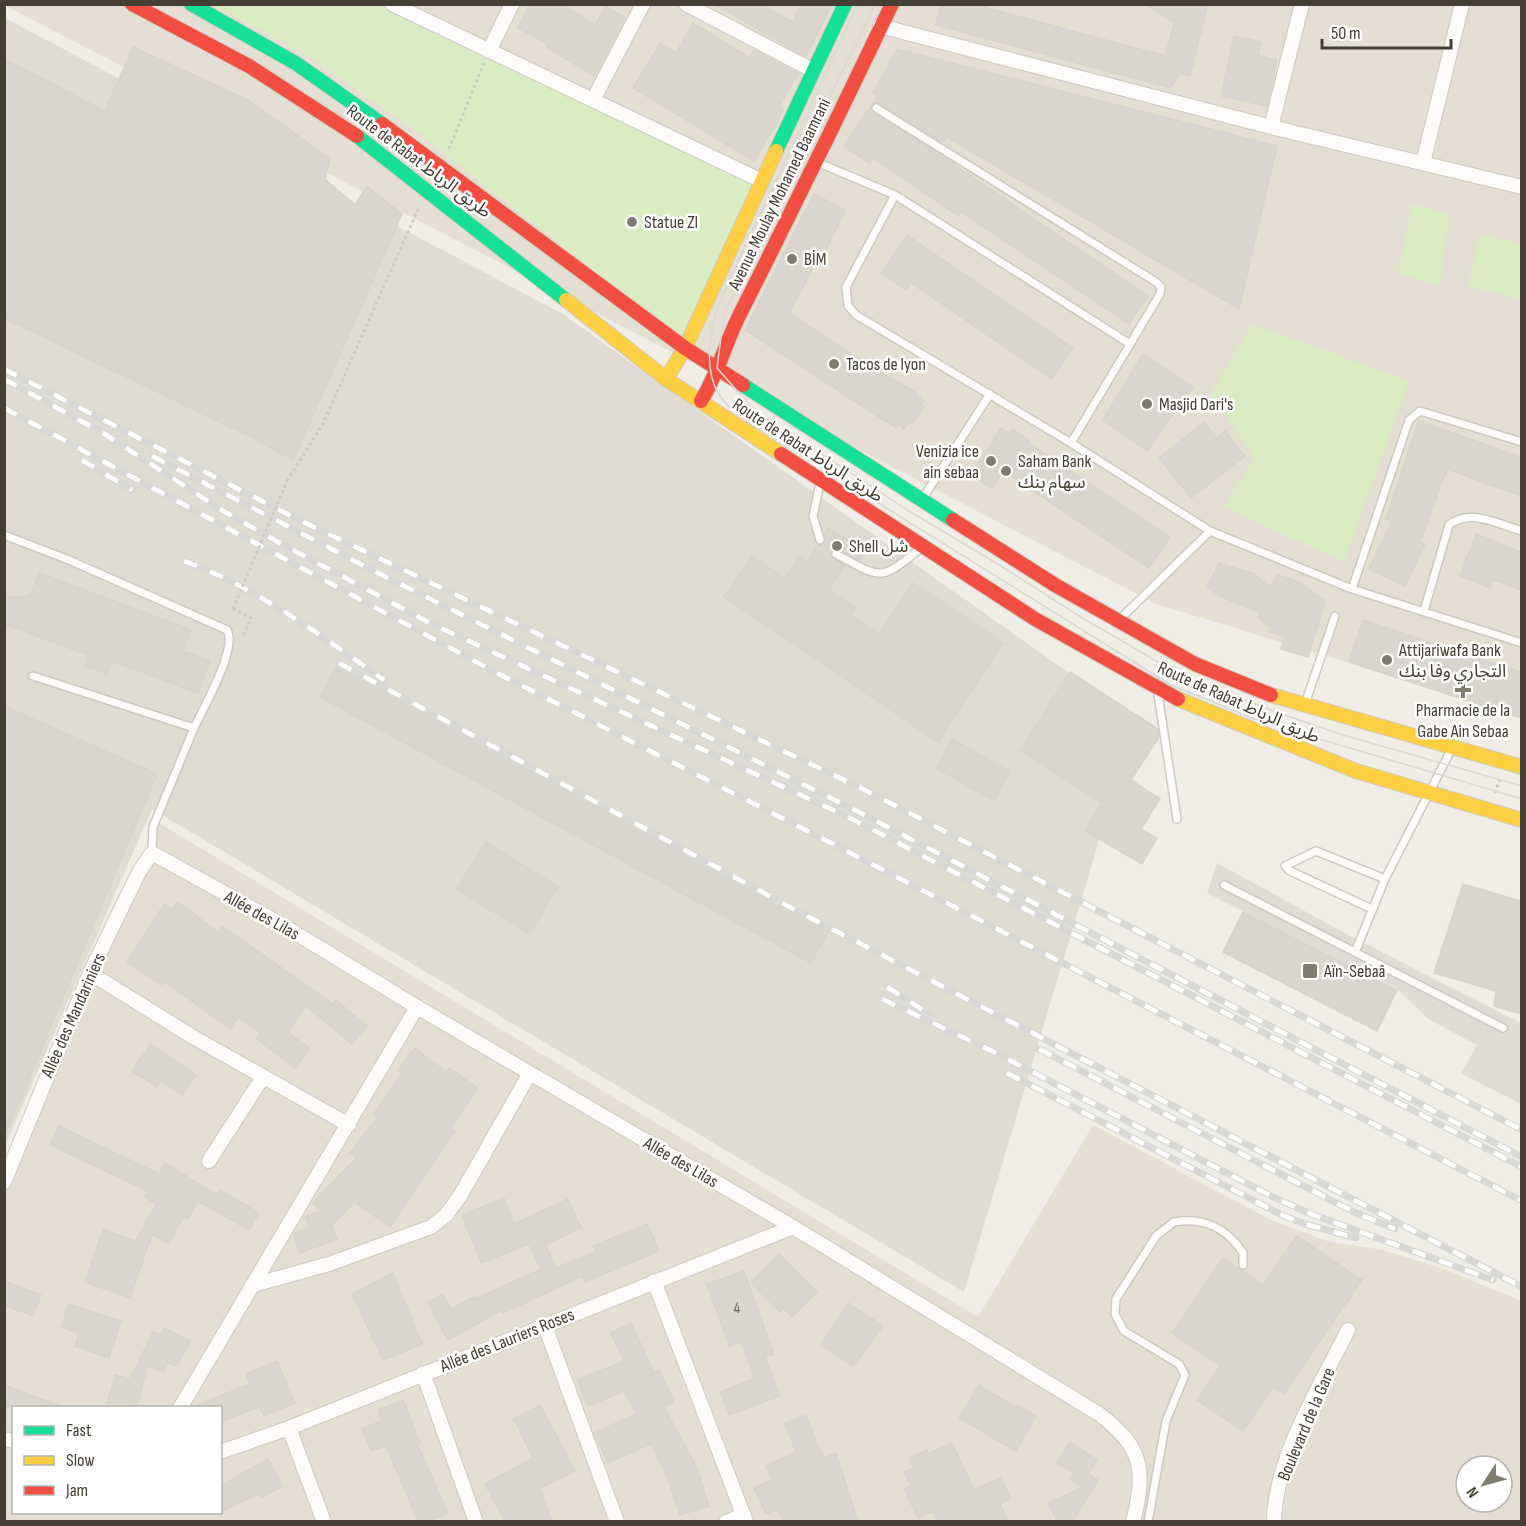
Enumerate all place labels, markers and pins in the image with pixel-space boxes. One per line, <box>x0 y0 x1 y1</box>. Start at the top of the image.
place label: Statue ZI <box>644 212 698 233</box>
marker: Statue ZI <box>625 215 639 229</box>
place label: BİM <box>804 249 826 270</box>
marker: BİM <box>785 252 799 266</box>
place label: Tacos de lyon <box>846 354 926 375</box>
marker: Tacos de lyon <box>827 357 841 371</box>
place label: Masjid Dari's <box>1159 394 1233 415</box>
marker: Masjid Dari's <box>1140 397 1154 411</box>
place label: Venizia ice ain sebaa <box>916 441 979 483</box>
place label: Saham Bank سهام بنك <box>1018 451 1091 496</box>
marker: Venizia ice ain sebaa <box>984 454 998 468</box>
marker: Saham Bank سهام بنك <box>999 464 1013 478</box>
place label: Shell شل <box>849 536 908 557</box>
marker: Shell شل <box>830 539 844 553</box>
place label: Attijariwafa Bank التجاري وفا بنك <box>1398 640 1506 684</box>
marker: Attijariwafa Bank التجاري وفا بنك <box>1380 653 1394 667</box>
marker: Pharmacie de la Gabe Ain Sebaa <box>1456 683 1470 697</box>
place label: Pharmacie de la Gabe Ain Sebaa <box>1416 700 1510 742</box>
place label: Aïn-Sebaâ <box>1323 961 1386 982</box>
marker: Aïn-Sebaâ <box>1301 962 1319 980</box>

